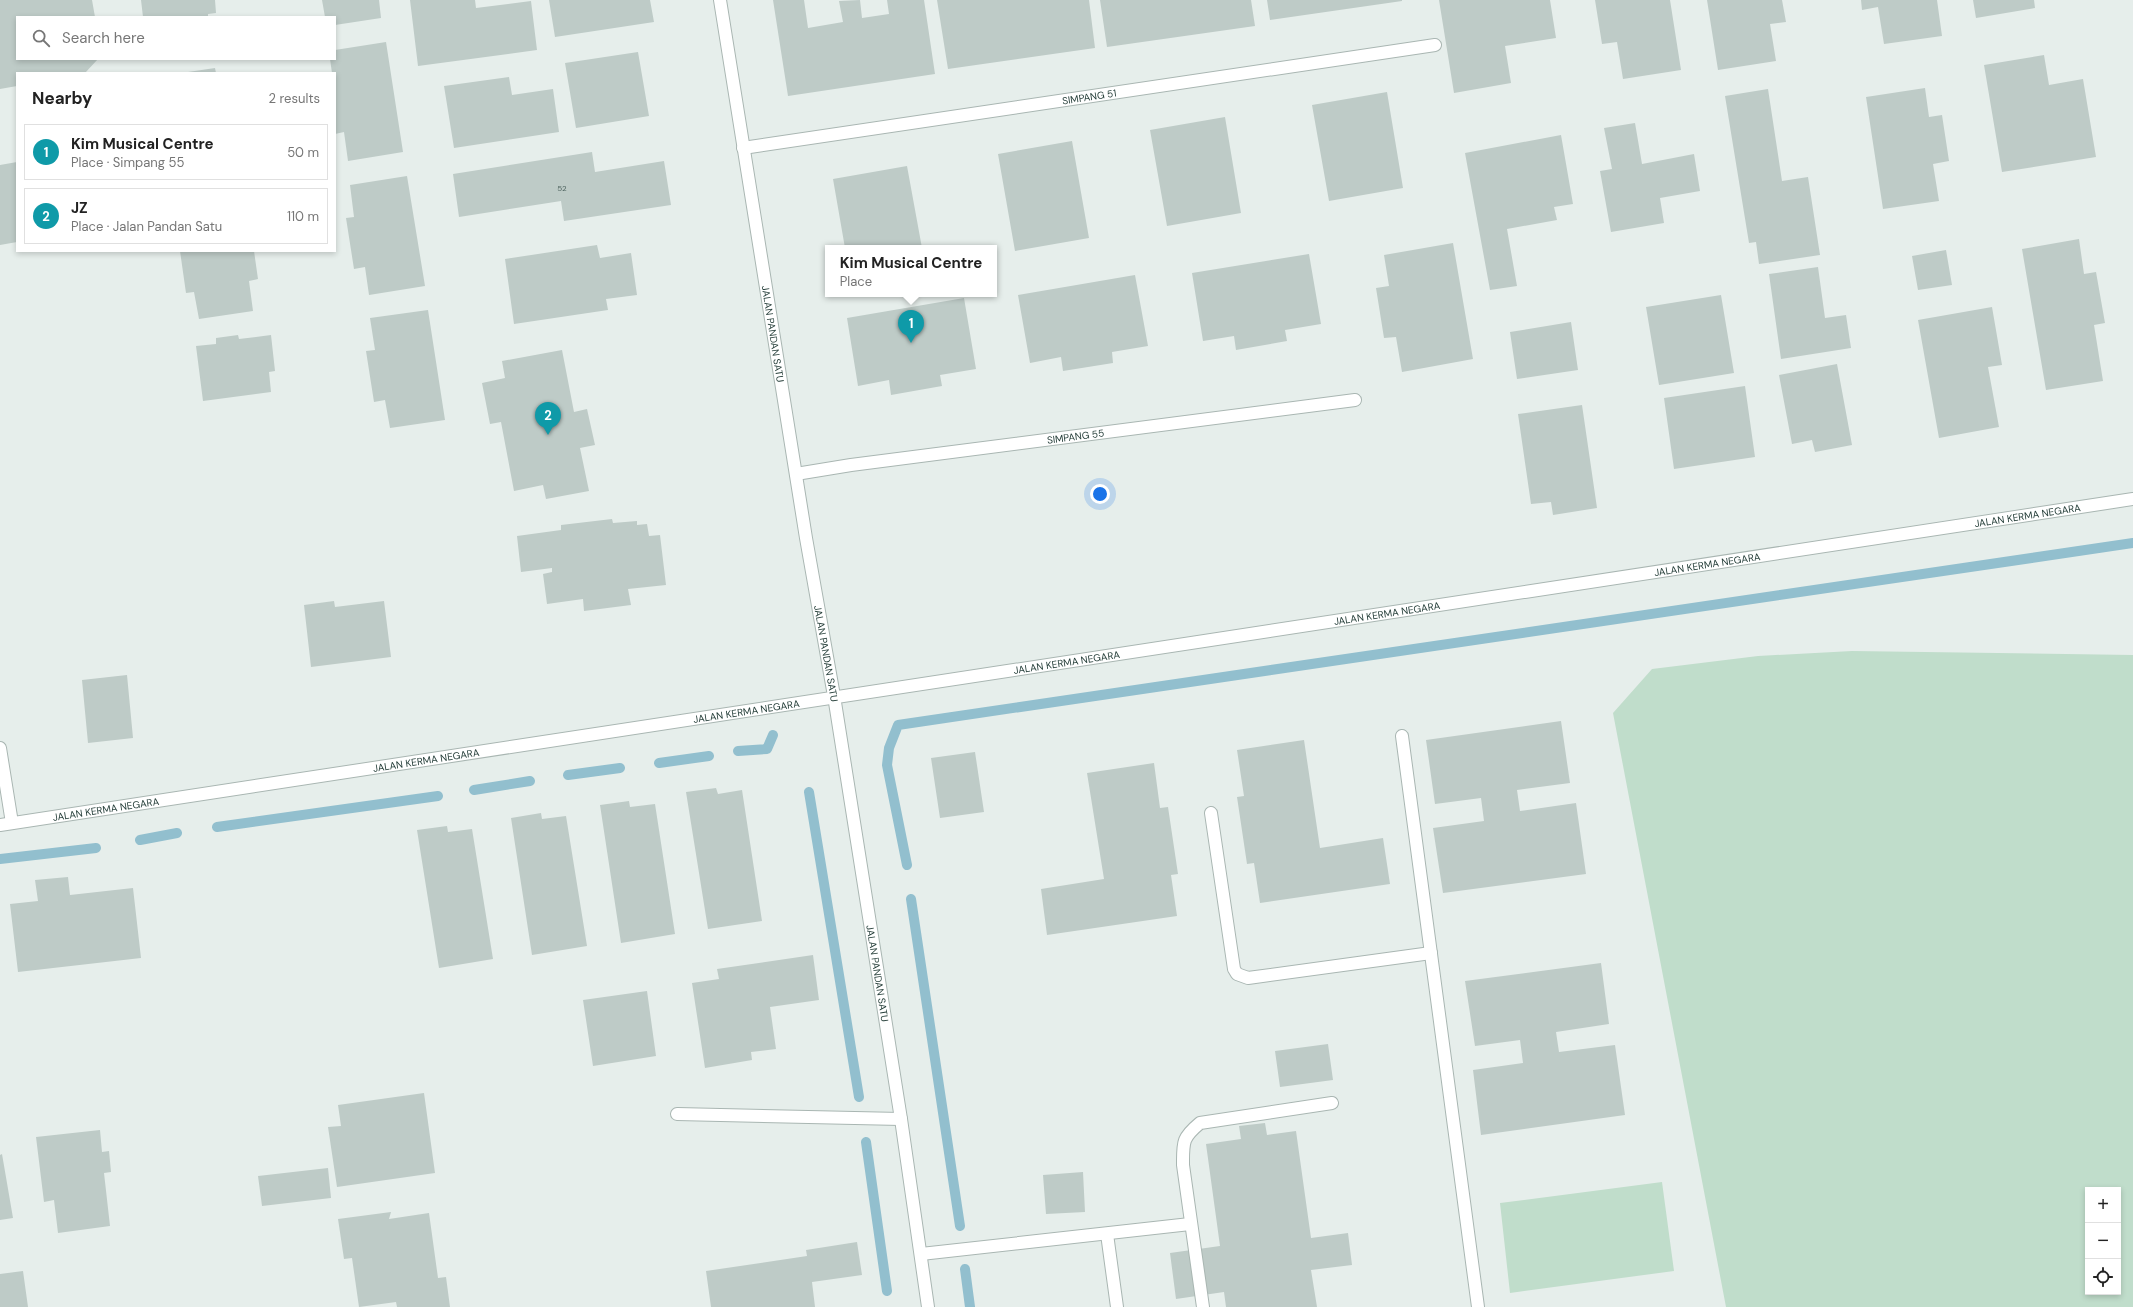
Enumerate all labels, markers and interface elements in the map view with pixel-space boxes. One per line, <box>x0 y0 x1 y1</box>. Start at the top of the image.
search box <box>16 16 336 60</box>
icon: search <box>30 27 52 49</box>
text: Search here <box>62 28 145 48</box>
text: Nearby <box>32 87 92 109</box>
street label: SIMPANG 51 <box>1061 87 1117 107</box>
text: 2 results <box>269 90 320 107</box>
text: Kim Musical Centre <box>71 134 214 154</box>
text: 1 <box>44 144 48 161</box>
text: 50 m <box>287 144 319 161</box>
text: Place · Simpang 55 <box>71 154 184 171</box>
house number: 52 <box>557 183 567 193</box>
text: JZ <box>71 198 88 218</box>
text: 2 <box>42 208 50 225</box>
text: 110 m <box>287 208 319 225</box>
text: Place · Jalan Pandan Satu <box>71 218 222 235</box>
popup <box>825 245 997 297</box>
text: Kim Musical Centre <box>840 253 982 273</box>
text: Place <box>840 273 872 290</box>
street label: JALAN PANDAN SATU <box>759 285 787 383</box>
pin: 1 <box>898 310 924 343</box>
pin: 2 <box>535 402 561 435</box>
street label: SIMPANG 55 <box>1046 426 1105 447</box>
your location <box>1090 484 1110 504</box>
street label: JALAN KERMA NEGARA <box>1973 501 2082 530</box>
street label: JALAN KERMA NEGARA <box>1653 550 1762 579</box>
street label: JALAN KERMA NEGARA <box>1333 599 1441 628</box>
street label: JALAN PANDAN SATU <box>811 604 841 703</box>
street label: JALAN KERMA NEGARA <box>1013 648 1121 677</box>
street label: JALAN KERMA NEGARA <box>692 697 801 726</box>
street label: JALAN KERMA NEGARA <box>372 746 481 775</box>
street label: JALAN KERMA NEGARA <box>52 795 160 824</box>
street label: JALAN PANDAN SATU <box>863 924 891 1023</box>
map controls <box>2085 1187 2121 1295</box>
button: + <box>2085 1187 2121 1223</box>
button: − <box>2085 1223 2121 1259</box>
button: locate <box>2085 1259 2121 1295</box>

